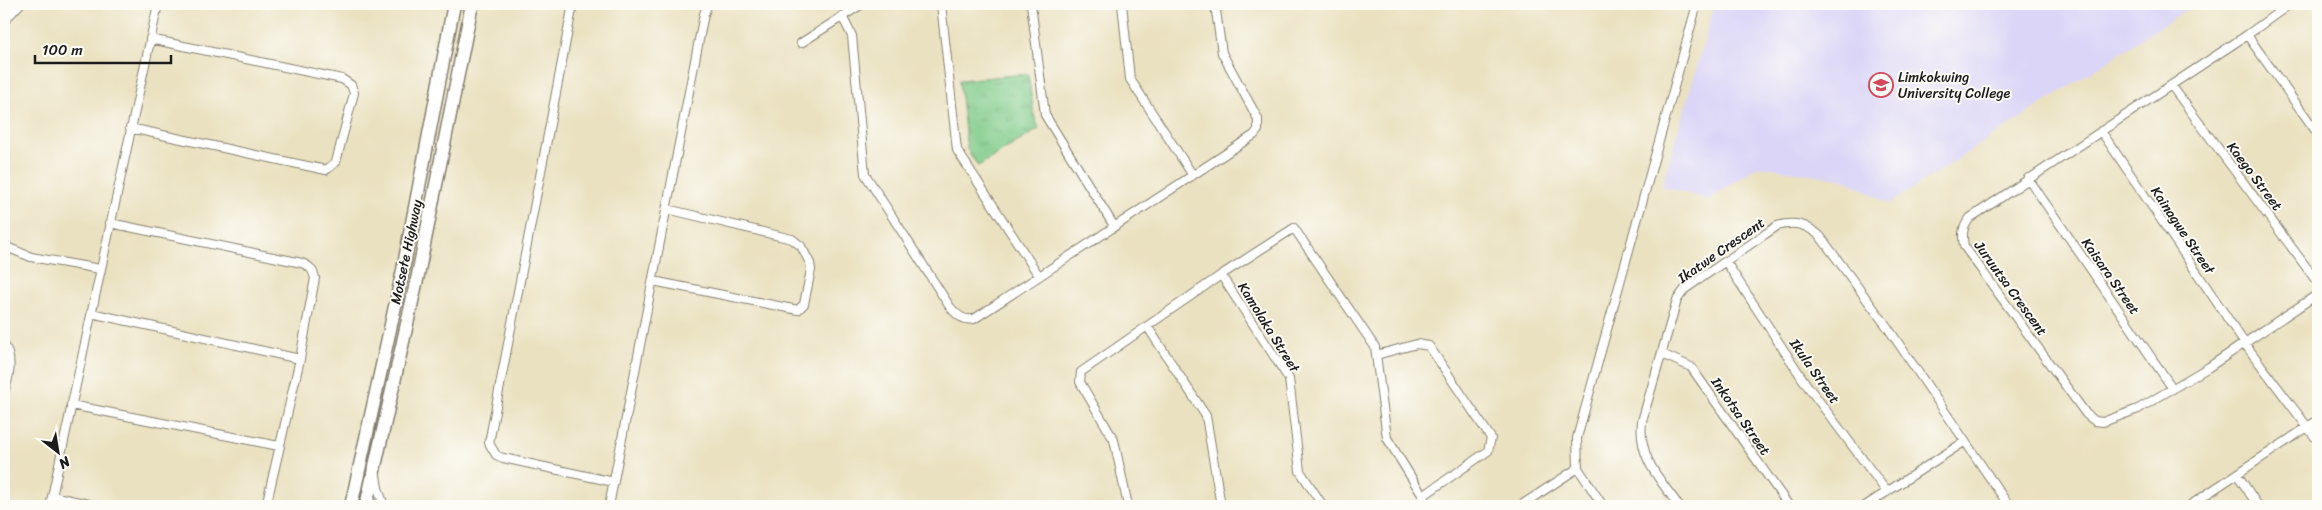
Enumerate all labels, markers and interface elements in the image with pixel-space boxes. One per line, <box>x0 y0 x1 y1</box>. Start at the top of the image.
scale bar <box>35 32 171 64</box>
text: 100 m <box>42 37 83 63</box>
place label: Limkokwing University College <box>1898 65 2010 106</box>
school or university icon: Limkokwing University College <box>1868 72 1894 98</box>
street label: Kaego Street <box>2220 136 2289 216</box>
street label: Kainagwe Street <box>2144 181 2222 281</box>
street label: Motsete Highway <box>383 197 430 307</box>
street label: Ikatwe Crescent <box>1671 211 1770 291</box>
street label: Kaisara Street <box>2075 232 2147 320</box>
street label: Juruutsa Crescent <box>1967 234 2054 341</box>
street label: Kamolaka Street <box>1231 277 1307 379</box>
street label: Ikula Street <box>1782 332 1846 409</box>
street label: Inkotsa Street <box>1704 371 1777 461</box>
north arrow <box>32 428 82 478</box>
text: N <box>54 449 76 476</box>

